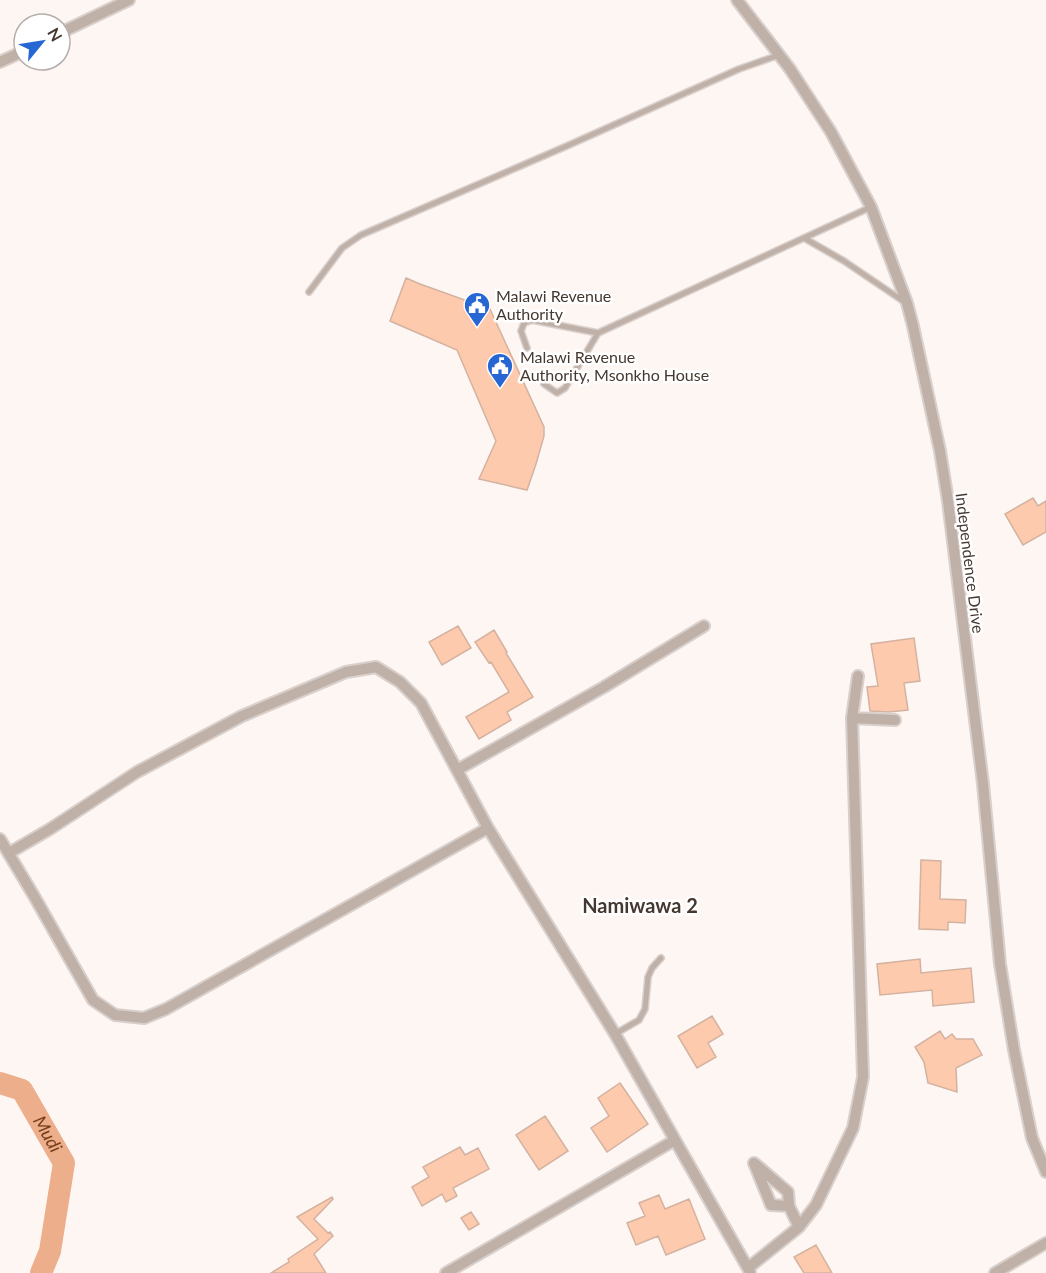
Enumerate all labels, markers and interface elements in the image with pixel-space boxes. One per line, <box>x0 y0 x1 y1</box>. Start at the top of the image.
north arrow <box>12 12 72 72</box>
text: N <box>44 24 67 44</box>
place label: Malawi Revenue Authority <box>496 286 611 323</box>
public building icon: Malawi Revenue Authority <box>462 290 492 328</box>
place label: Malawi Revenue Authority, Msonkho House <box>520 347 709 384</box>
public building icon: Malawi Revenue Authority, Msonkho House <box>485 351 515 389</box>
street label: Independence Drive <box>952 492 989 634</box>
district label: Namiwawa 2 <box>582 893 698 917</box>
water label: Mudi <box>29 1111 67 1156</box>

